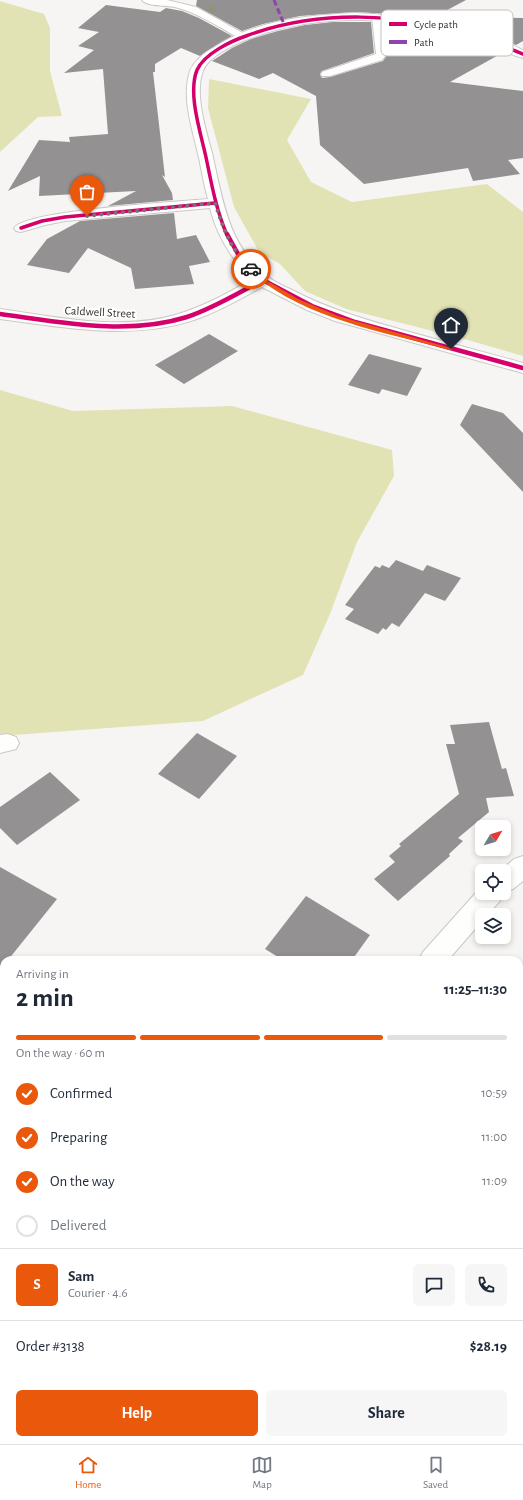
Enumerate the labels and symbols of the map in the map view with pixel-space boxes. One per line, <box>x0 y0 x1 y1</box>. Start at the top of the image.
legend <box>381 10 513 56</box>
text: Cycle path <box>414 19 458 30</box>
text: Path <box>414 37 434 48</box>
pin <box>70 175 104 216</box>
courier <box>231 249 271 289</box>
street label: Caldwell Street <box>64 304 136 320</box>
pin <box>434 308 468 349</box>
north arrow <box>475 820 511 856</box>

